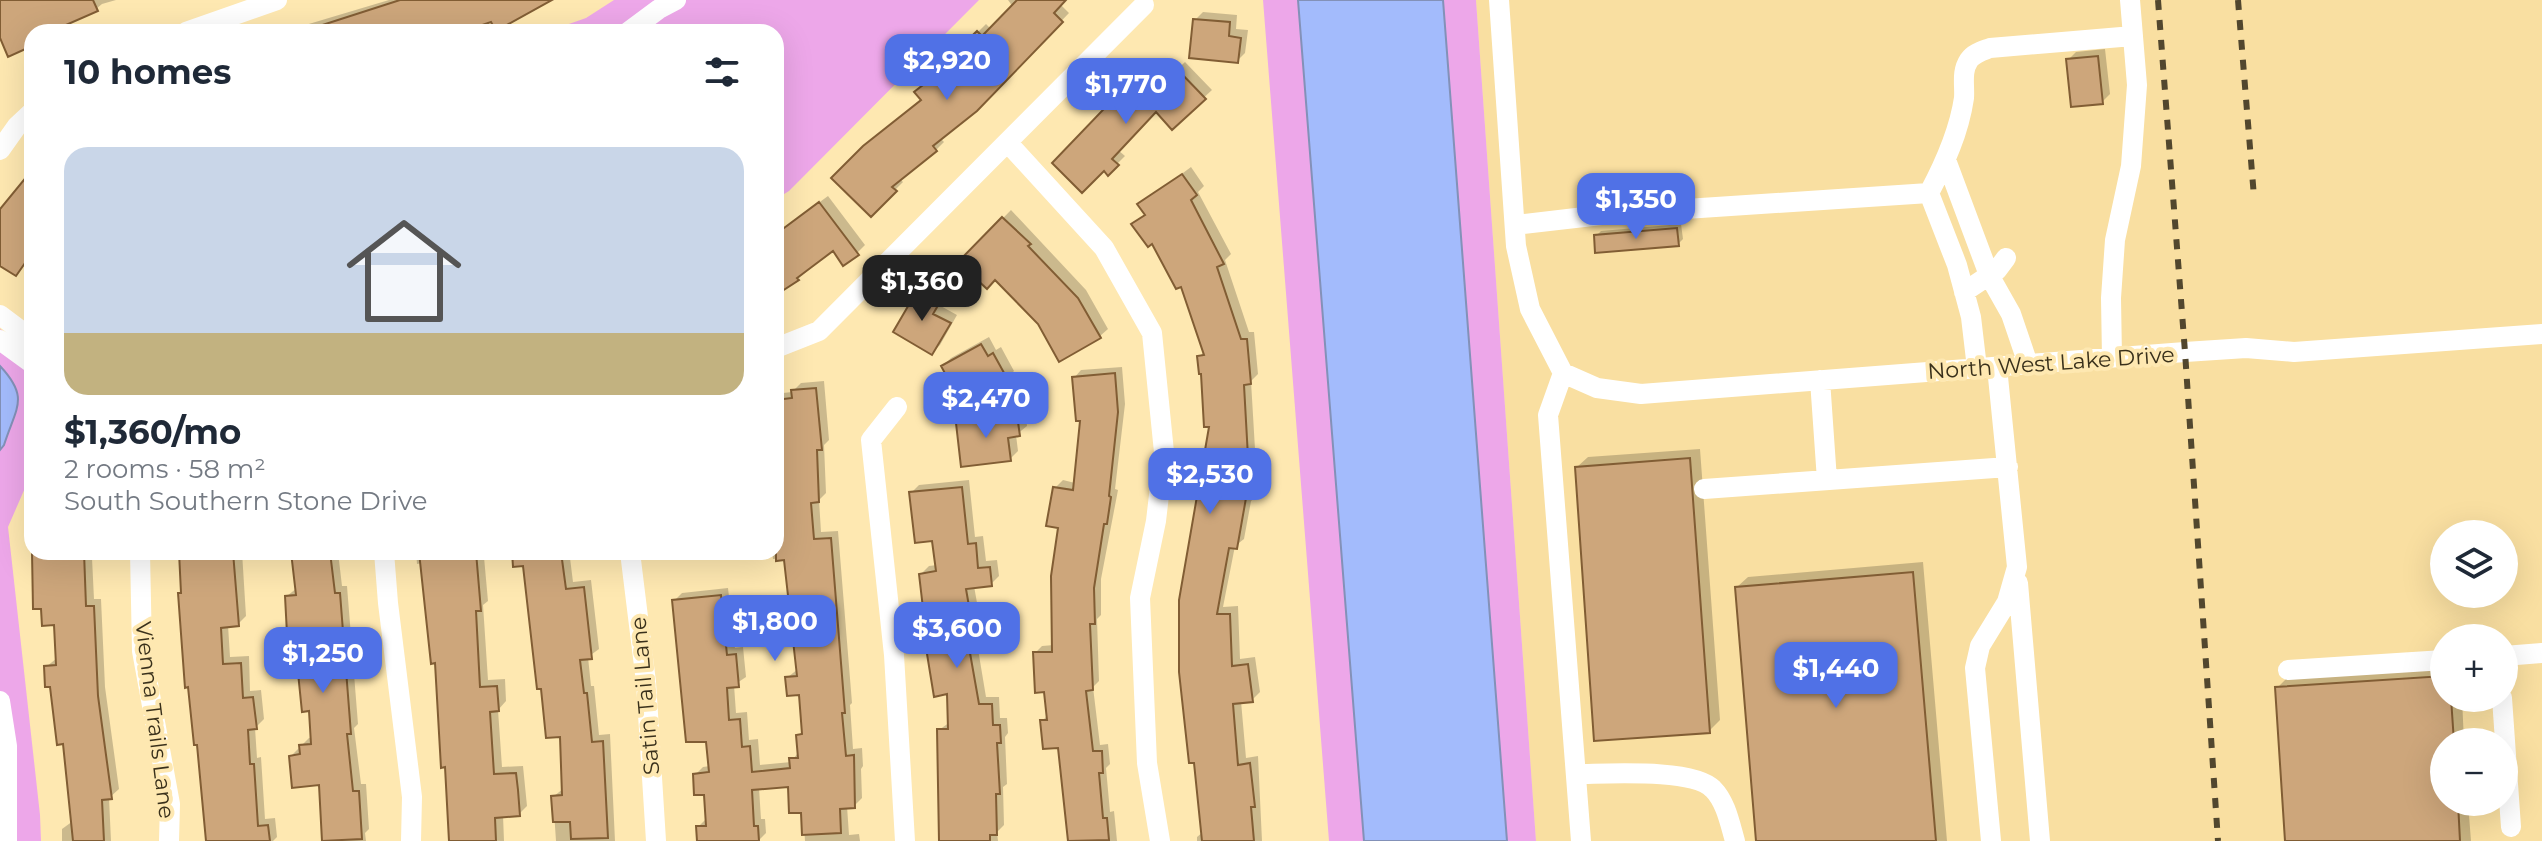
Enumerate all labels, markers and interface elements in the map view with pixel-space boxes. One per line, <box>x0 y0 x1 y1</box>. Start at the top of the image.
pin: $2,920 <box>882 34 1012 102</box>
text: $2,920 <box>903 44 991 76</box>
icon: filters <box>700 50 744 94</box>
text: 10 homes <box>64 51 231 93</box>
pin: $1,770 <box>1061 58 1191 126</box>
text: $1,770 <box>1085 68 1167 100</box>
pin: $1,350 <box>1571 173 1701 241</box>
text: $1,350 <box>1595 183 1677 215</box>
icon: home <box>332 199 476 343</box>
pin: $1,360 <box>857 255 987 323</box>
text: $1,360 <box>880 265 964 297</box>
street label: North West Lake Drive <box>1927 341 2175 385</box>
pin: $2,470 <box>921 372 1051 440</box>
text: $2,470 <box>941 382 1031 414</box>
text: $1,360/mo <box>64 411 241 453</box>
pin: $2,530 <box>1145 448 1275 516</box>
text: 2 rooms · 58 m² <box>64 453 266 485</box>
text: $2,530 <box>1166 458 1254 490</box>
text: South Southern Stone Drive <box>64 485 427 517</box>
map controls <box>2430 520 2518 816</box>
button: layers <box>2430 520 2518 608</box>
pin: $1,800 <box>710 595 840 663</box>
pin: $3,600 <box>892 602 1022 670</box>
text: $1,800 <box>732 605 818 637</box>
text: $3,600 <box>912 612 1002 644</box>
street label: Satin Tail Lane <box>625 616 665 776</box>
street label: Vienna Trails Lane <box>130 620 180 820</box>
button: + <box>2430 624 2518 712</box>
pin: $1,250 <box>258 627 388 695</box>
text: $1,250 <box>282 637 364 669</box>
pin: $1,440 <box>1771 642 1901 710</box>
text: $1,440 <box>1793 652 1879 684</box>
button: − <box>2430 728 2518 816</box>

